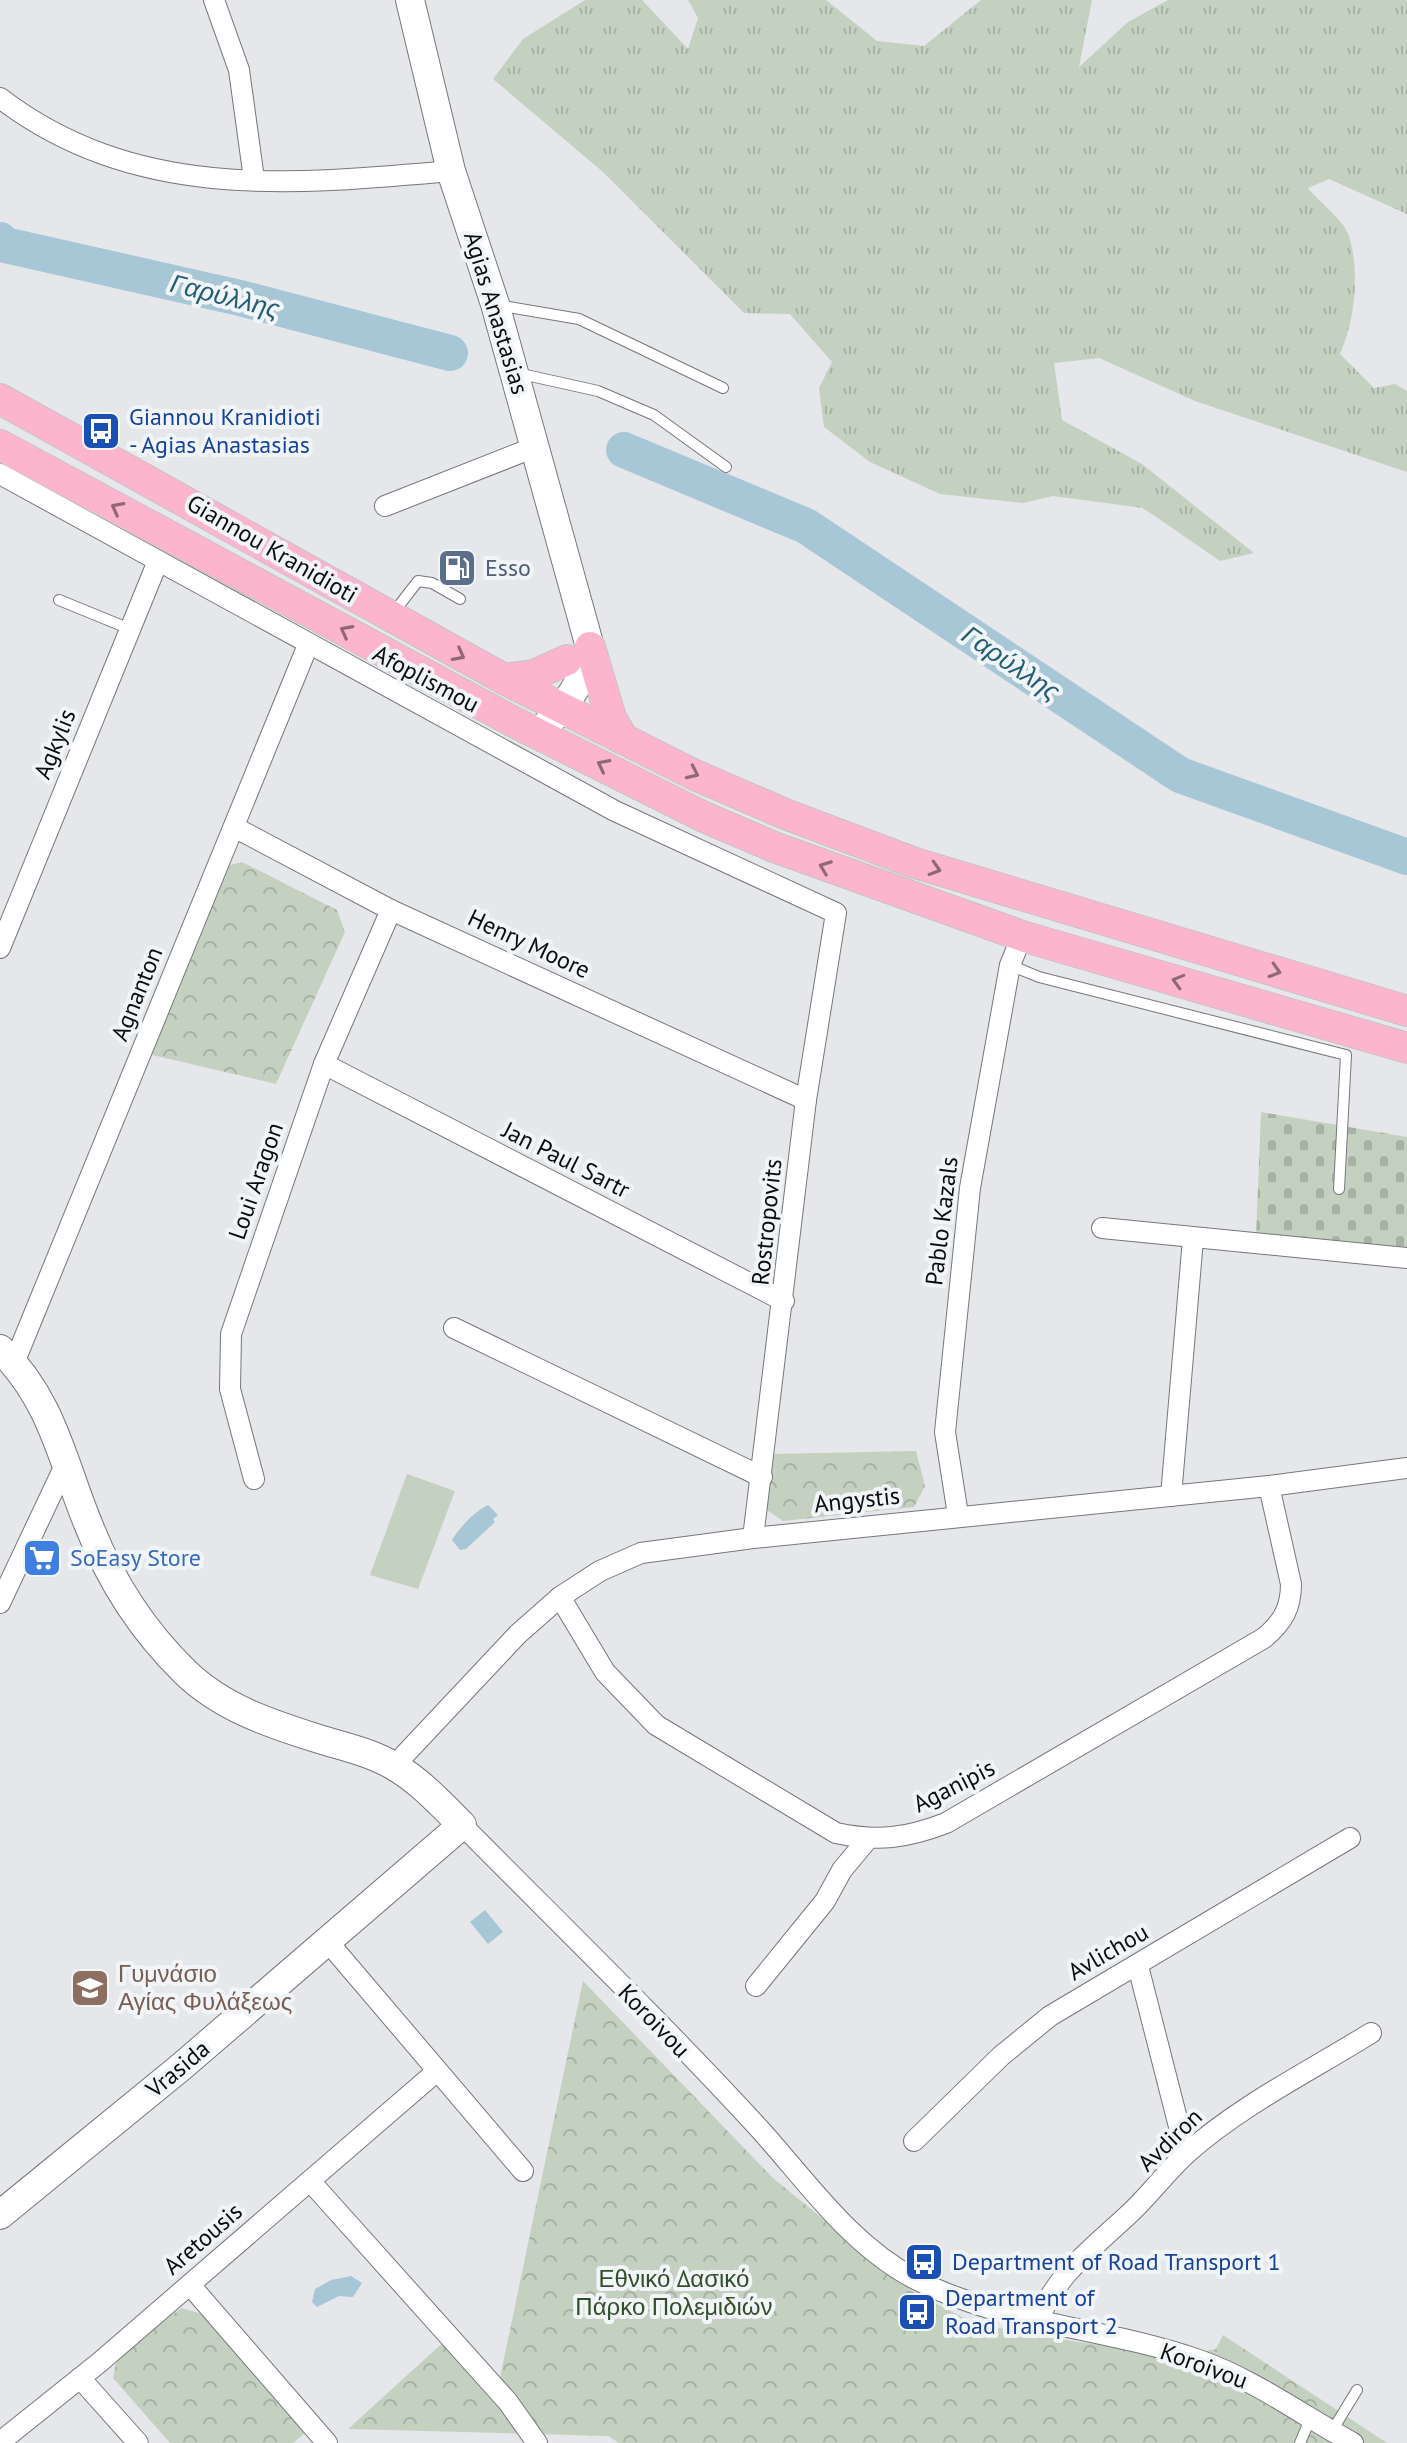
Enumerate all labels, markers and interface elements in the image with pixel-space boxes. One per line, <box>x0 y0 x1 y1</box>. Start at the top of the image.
street label: Agias Anastasias <box>457 228 536 398</box>
water label: Γαρύλλης <box>167 266 284 325</box>
place label: Giannou Kranidioti - Agias Anastasias <box>129 401 321 460</box>
bus stop icon: Giannou Kranidioti - Agias Anastasias <box>80 410 122 452</box>
street label: Giannou Kranidioti <box>181 487 363 610</box>
one-way arrow <box>112 502 126 518</box>
fuel station icon: Esso <box>436 547 478 589</box>
place label: Esso <box>485 552 531 583</box>
water label: Γαρύλλης <box>956 618 1067 708</box>
one-way arrow <box>340 626 355 641</box>
street label: Afoplismou <box>368 638 485 720</box>
one-way arrow <box>451 645 465 661</box>
street label: Agkylis <box>27 704 83 783</box>
one-way arrow <box>596 759 611 774</box>
one-way arrow <box>685 763 699 779</box>
one-way arrow <box>819 860 833 877</box>
one-way arrow <box>927 860 941 876</box>
street label: Henry Moore <box>463 902 595 985</box>
street label: Agnanton <box>104 942 169 1045</box>
one-way arrow <box>1268 962 1282 978</box>
one-way arrow <box>1172 974 1186 990</box>
street label: Jan Paul Sartr <box>496 1114 635 1205</box>
street label: Loui Aragon <box>221 1118 290 1243</box>
street label: Pablo Kazals <box>918 1155 965 1287</box>
street label: Rostropovits <box>744 1157 789 1287</box>
street label: Angystis <box>813 1480 901 1519</box>
supermarket icon: SoEasy Store <box>21 1537 63 1579</box>
place label: SoEasy Store <box>70 1542 201 1573</box>
street label: Aganipis <box>908 1752 1000 1819</box>
street label: Avlichou <box>1062 1916 1154 1987</box>
place label: Γυμνάσιο Αγίας Φυλάξεως <box>118 1958 292 2017</box>
school or university icon: Γυμνάσιο Αγίας Φυλάξεως <box>69 1967 111 2009</box>
street label: Koroivou <box>612 1977 697 2064</box>
street label: Vrasida <box>139 2033 216 2105</box>
street label: Avdiron <box>1131 2101 1209 2178</box>
street label: Aretousis <box>157 2196 249 2281</box>
bus stop icon: Department of Road Transport 1 <box>903 2241 945 2283</box>
place label: Department of Road Transport 1 <box>952 2246 1281 2277</box>
park label: Εθνικό Δασικό Πάρκο Πολεμιδιών <box>575 2263 773 2322</box>
place label: Department of Road Transport 2 <box>945 2282 1118 2341</box>
bus stop icon: Department of Road Transport 2 <box>896 2291 938 2333</box>
street label: Koroivou <box>1156 2335 1252 2396</box>

